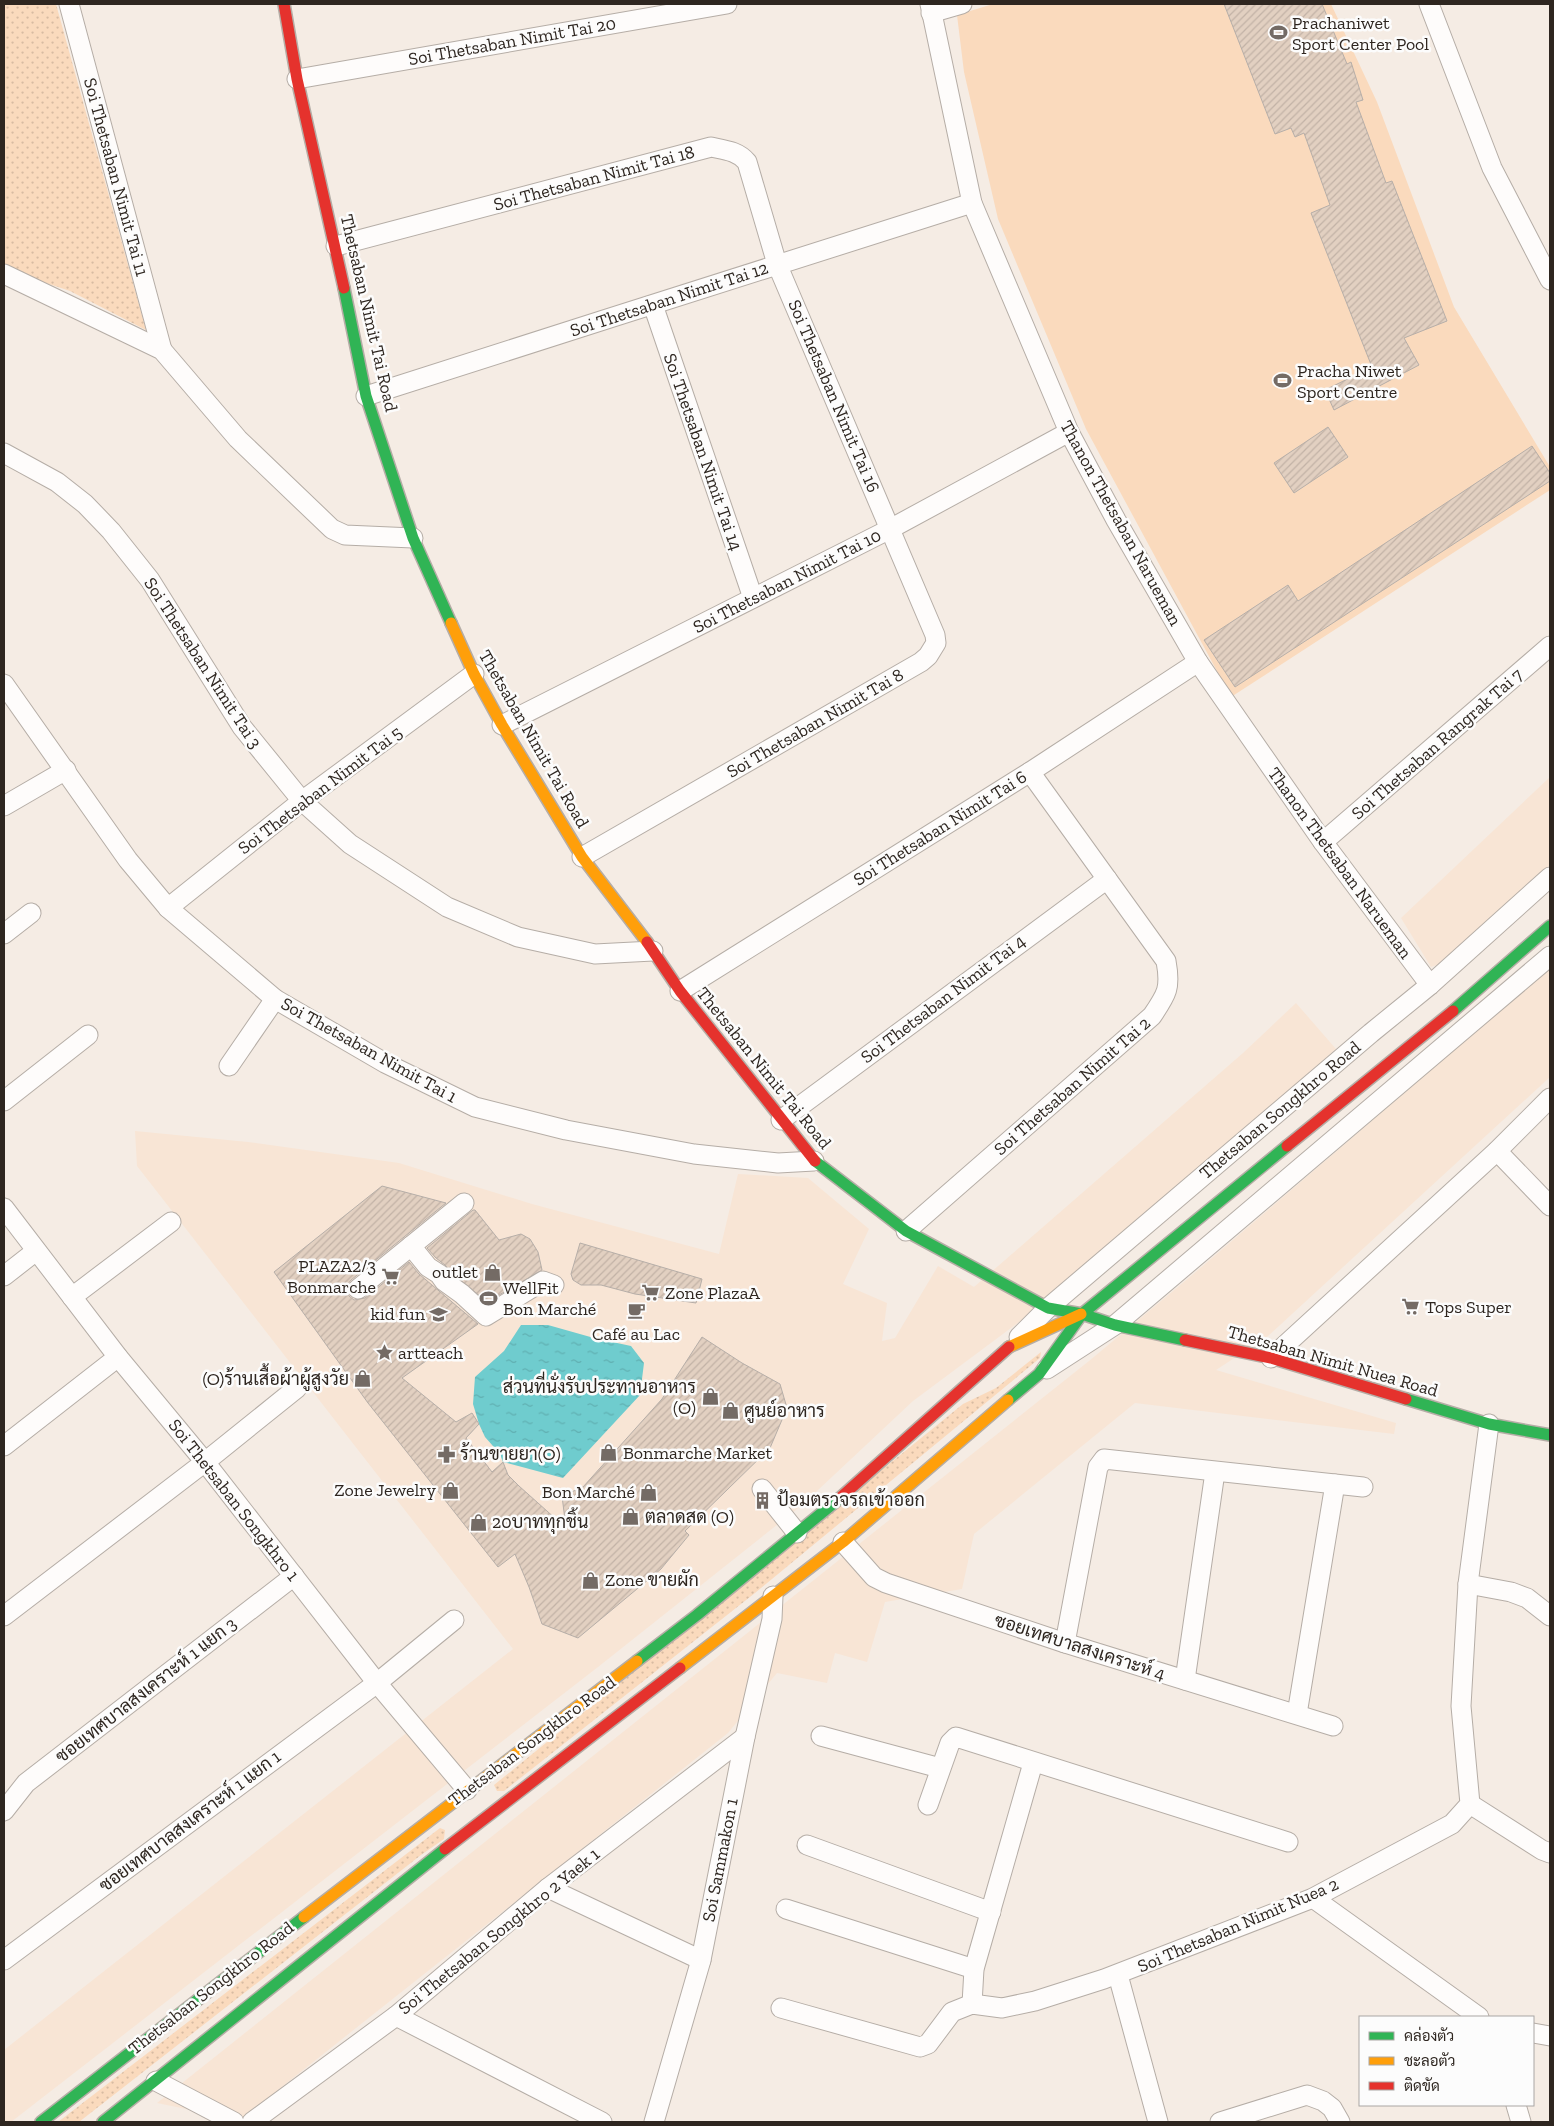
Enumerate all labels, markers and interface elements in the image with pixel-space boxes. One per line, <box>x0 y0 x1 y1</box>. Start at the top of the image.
street label: Soi Thetsaban Nimit Tai 20 <box>406 12 618 70</box>
place label: Prachaniwet Sport Center Pool <box>1292 12 1429 55</box>
sports icon: Prachaniwet Sport Center Pool <box>1268 23 1288 43</box>
street label: Soi Thetsaban Nimit Tai 11 <box>79 75 153 279</box>
street label: Soi Thetsaban Nimit Tai 18 <box>491 141 697 215</box>
street label: Thetsaban Nimit Tai Road <box>336 212 402 414</box>
street label: Soi Thetsaban Nimit Tai 12 <box>567 257 771 341</box>
street label: Soi Thetsaban Nimit Tai 16 <box>783 296 885 496</box>
street label: Soi Thetsaban Nimit Tai 14 <box>659 350 747 554</box>
place label: Pracha Niwet Sport Centre <box>1297 360 1402 403</box>
sports icon: Pracha Niwet Sport Centre <box>1273 371 1293 391</box>
street label: Thanon Thetsaban Narueman <box>1055 416 1187 630</box>
street label: Soi Thetsaban Nimit Tai 10 <box>689 524 885 638</box>
street label: Soi Thetsaban Nimit Tai 3 <box>139 573 267 753</box>
street label: Thetsaban Nimit Tai Road <box>474 646 594 832</box>
street label: Soi Thetsaban Nimit Tai 8 <box>723 663 907 783</box>
street label: Soi Thetsaban Rangrak Tai 7 <box>1347 663 1527 824</box>
street label: Soi Thetsaban Nimit Tai 5 <box>234 721 406 859</box>
street label: Thanon Thetsaban Narueman <box>1263 763 1417 964</box>
street label: Soi Thetsaban Nimit Tai 6 <box>849 766 1031 890</box>
street label: Soi Thetsaban Nimit Tai 4 <box>856 930 1030 1068</box>
street label: Thetsaban Nimit Tai Road <box>692 983 836 1153</box>
street label: Soi Thetsaban Nimit Tai 1 <box>277 992 461 1108</box>
street label: Soi Thetsaban Nimit Tai 2 <box>989 1012 1155 1160</box>
street label: Thetsaban Songkhro Road <box>1195 1036 1365 1184</box>
place label: PLAZA2/3 Bonmarche <box>287 1255 376 1298</box>
place label: outlet <box>432 1261 478 1283</box>
shop icon: outlet <box>482 1262 502 1282</box>
supermarket icon: PLAZA2/3 Bonmarche <box>380 1266 400 1286</box>
place label: WellFit Bon Marché <box>503 1277 596 1320</box>
place label: Zone PlazaA <box>665 1282 760 1304</box>
supermarket icon: Zone PlazaA <box>641 1283 661 1303</box>
sports icon: WellFit Bon Marché <box>479 1288 499 1308</box>
place label: Tops Super <box>1425 1296 1512 1318</box>
supermarket icon: Tops Super <box>1401 1297 1421 1317</box>
cafe icon: Café au Lac <box>626 1301 646 1321</box>
place label: kid fun <box>370 1303 426 1325</box>
school or university icon: kid fun <box>429 1304 449 1324</box>
street label: Thetsaban Nimit Nuea Road <box>1225 1320 1441 1402</box>
place label: Café au Lac <box>592 1323 680 1345</box>
place label: artteach <box>398 1342 463 1364</box>
place icon: artteach <box>374 1343 394 1363</box>
place label: (O)ร้านเสื้อผ้าผู้สูงวัย <box>203 1363 349 1392</box>
shop icon: (O)ร้านเสื้อผ้าผู้สูงวัย <box>353 1369 373 1389</box>
place label: ส่วนที่นั่งรับประทานอาหาร (O) <box>503 1371 696 1419</box>
shop icon: ส่วนที่นั่งรับประทานอาหาร (O) <box>700 1387 720 1407</box>
place label: ศูนย์อาหาร <box>744 1398 825 1424</box>
shop icon: ศูนย์อาหาร <box>720 1401 740 1421</box>
street label: Soi Thetsaban Songkhro 1 <box>164 1415 304 1585</box>
place label: ร้านขายยา(O) <box>460 1442 561 1465</box>
place label: Bonmarche Market <box>623 1442 773 1464</box>
shop icon: Bonmarche Market <box>599 1443 619 1463</box>
pharmacy icon: ร้านขายยา(O) <box>436 1444 456 1464</box>
place label: Zone Jewelry <box>334 1479 437 1501</box>
shop icon: Zone Jewelry <box>440 1480 460 1500</box>
place label: Bon Marché <box>542 1481 635 1503</box>
shop icon: Bon Marché <box>639 1482 659 1502</box>
place label: ป้อมตรวจรถเข้าออก <box>777 1488 925 1511</box>
building icon: ป้อมตรวจรถเข้าออก <box>753 1490 773 1510</box>
place label: ตลาดสด (O) <box>645 1506 734 1528</box>
place label: 20บาททุกชิ้น <box>492 1507 588 1534</box>
shop icon: ตลาดสด (O) <box>621 1507 641 1527</box>
shop icon: 20บาททุกชิ้น <box>468 1512 488 1532</box>
place label: Zone ขายผัก <box>605 1569 699 1591</box>
shop icon: Zone ขายผัก <box>581 1570 601 1590</box>
street label: ซอยเทศบาลสงเคราะห์ 4 <box>992 1607 1169 1685</box>
street label: ซอยเทศบาลสงเคราะห์ 1 แยก 3 <box>50 1611 241 1768</box>
street label: Thetsaban Songkhro Road <box>444 1671 620 1811</box>
street label: ซอยเทศบาลสงเคราะห์ 1 แยก 1 <box>94 1744 285 1897</box>
street label: Soi Sammakon 1 <box>697 1796 743 1924</box>
street label: Soi Thetsaban Songkhro 2 Yaek 1 <box>394 1843 604 2019</box>
street label: Soi Thetsaban Nimit Nuea 2 <box>1134 1873 1342 1977</box>
street label: Thetsaban Songkhro Road <box>124 1917 298 2059</box>
legend <box>1359 2016 1534 2106</box>
text: คล่องตัว <box>1404 2026 1454 2045</box>
text: ชะลอตัว <box>1404 2052 1455 2070</box>
text: ติดขัด <box>1404 2077 1440 2095</box>

